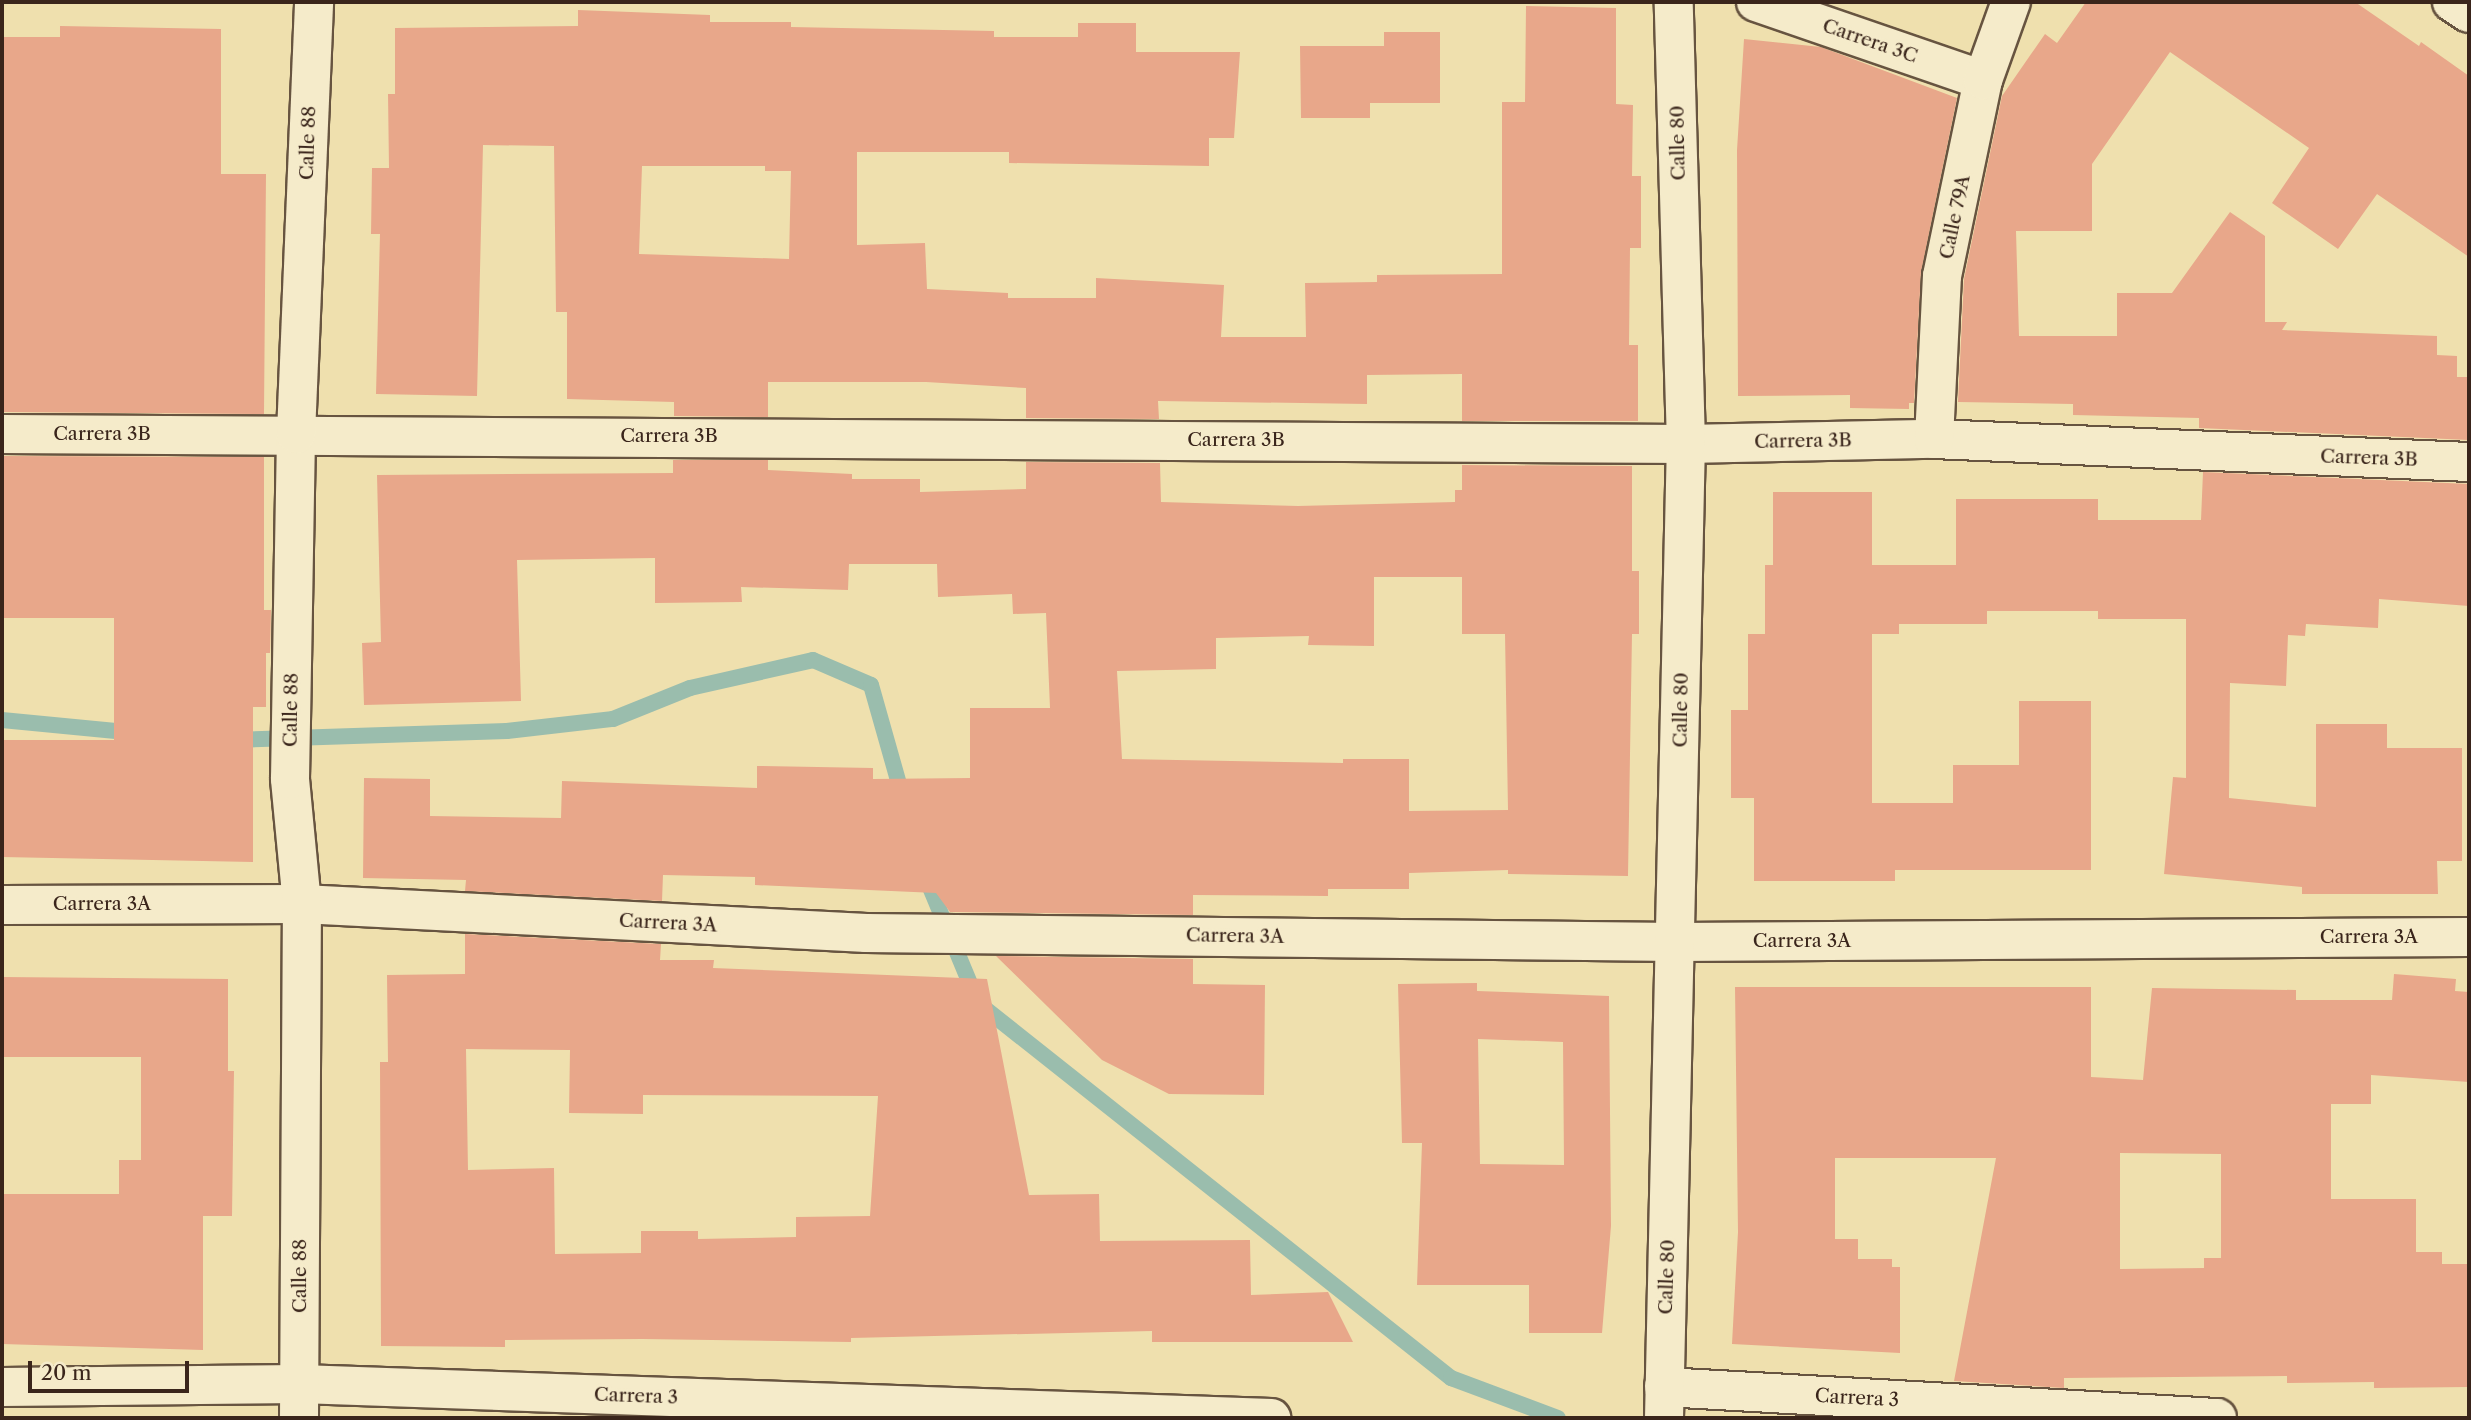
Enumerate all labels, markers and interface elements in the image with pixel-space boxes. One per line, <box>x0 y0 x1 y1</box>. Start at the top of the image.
street label: Carrera 3C <box>1819 14 1921 68</box>
street label: Calle 80 <box>1666 105 1690 181</box>
street label: Calle 88 <box>295 106 321 180</box>
street label: Calle 79A <box>1935 173 1975 261</box>
street label: Carrera 3B <box>53 423 151 445</box>
street label: Carrera 3B <box>620 425 718 447</box>
street label: Carrera 3B <box>1187 429 1285 451</box>
street label: Carrera 3B <box>1754 429 1852 453</box>
street label: Carrera 3B <box>2320 445 2418 471</box>
street label: Calle 80 <box>1669 672 1693 748</box>
street label: Calle 88 <box>279 673 303 747</box>
street label: Carrera 3A <box>53 893 151 915</box>
street label: Carrera 3A <box>618 909 718 937</box>
street label: Carrera 3A <box>1186 924 1284 948</box>
street label: Carrera 3A <box>2320 926 2418 948</box>
street label: Carrera 3A <box>1753 930 1851 952</box>
street label: Calle 88 <box>289 1239 311 1313</box>
street label: Calle 80 <box>1654 1239 1680 1315</box>
scale bar <box>32 1346 192 1390</box>
text: 20 m <box>41 1360 92 1385</box>
street label: Carrera 3 <box>593 1383 679 1409</box>
street label: Carrera 3 <box>1814 1384 1900 1412</box>

